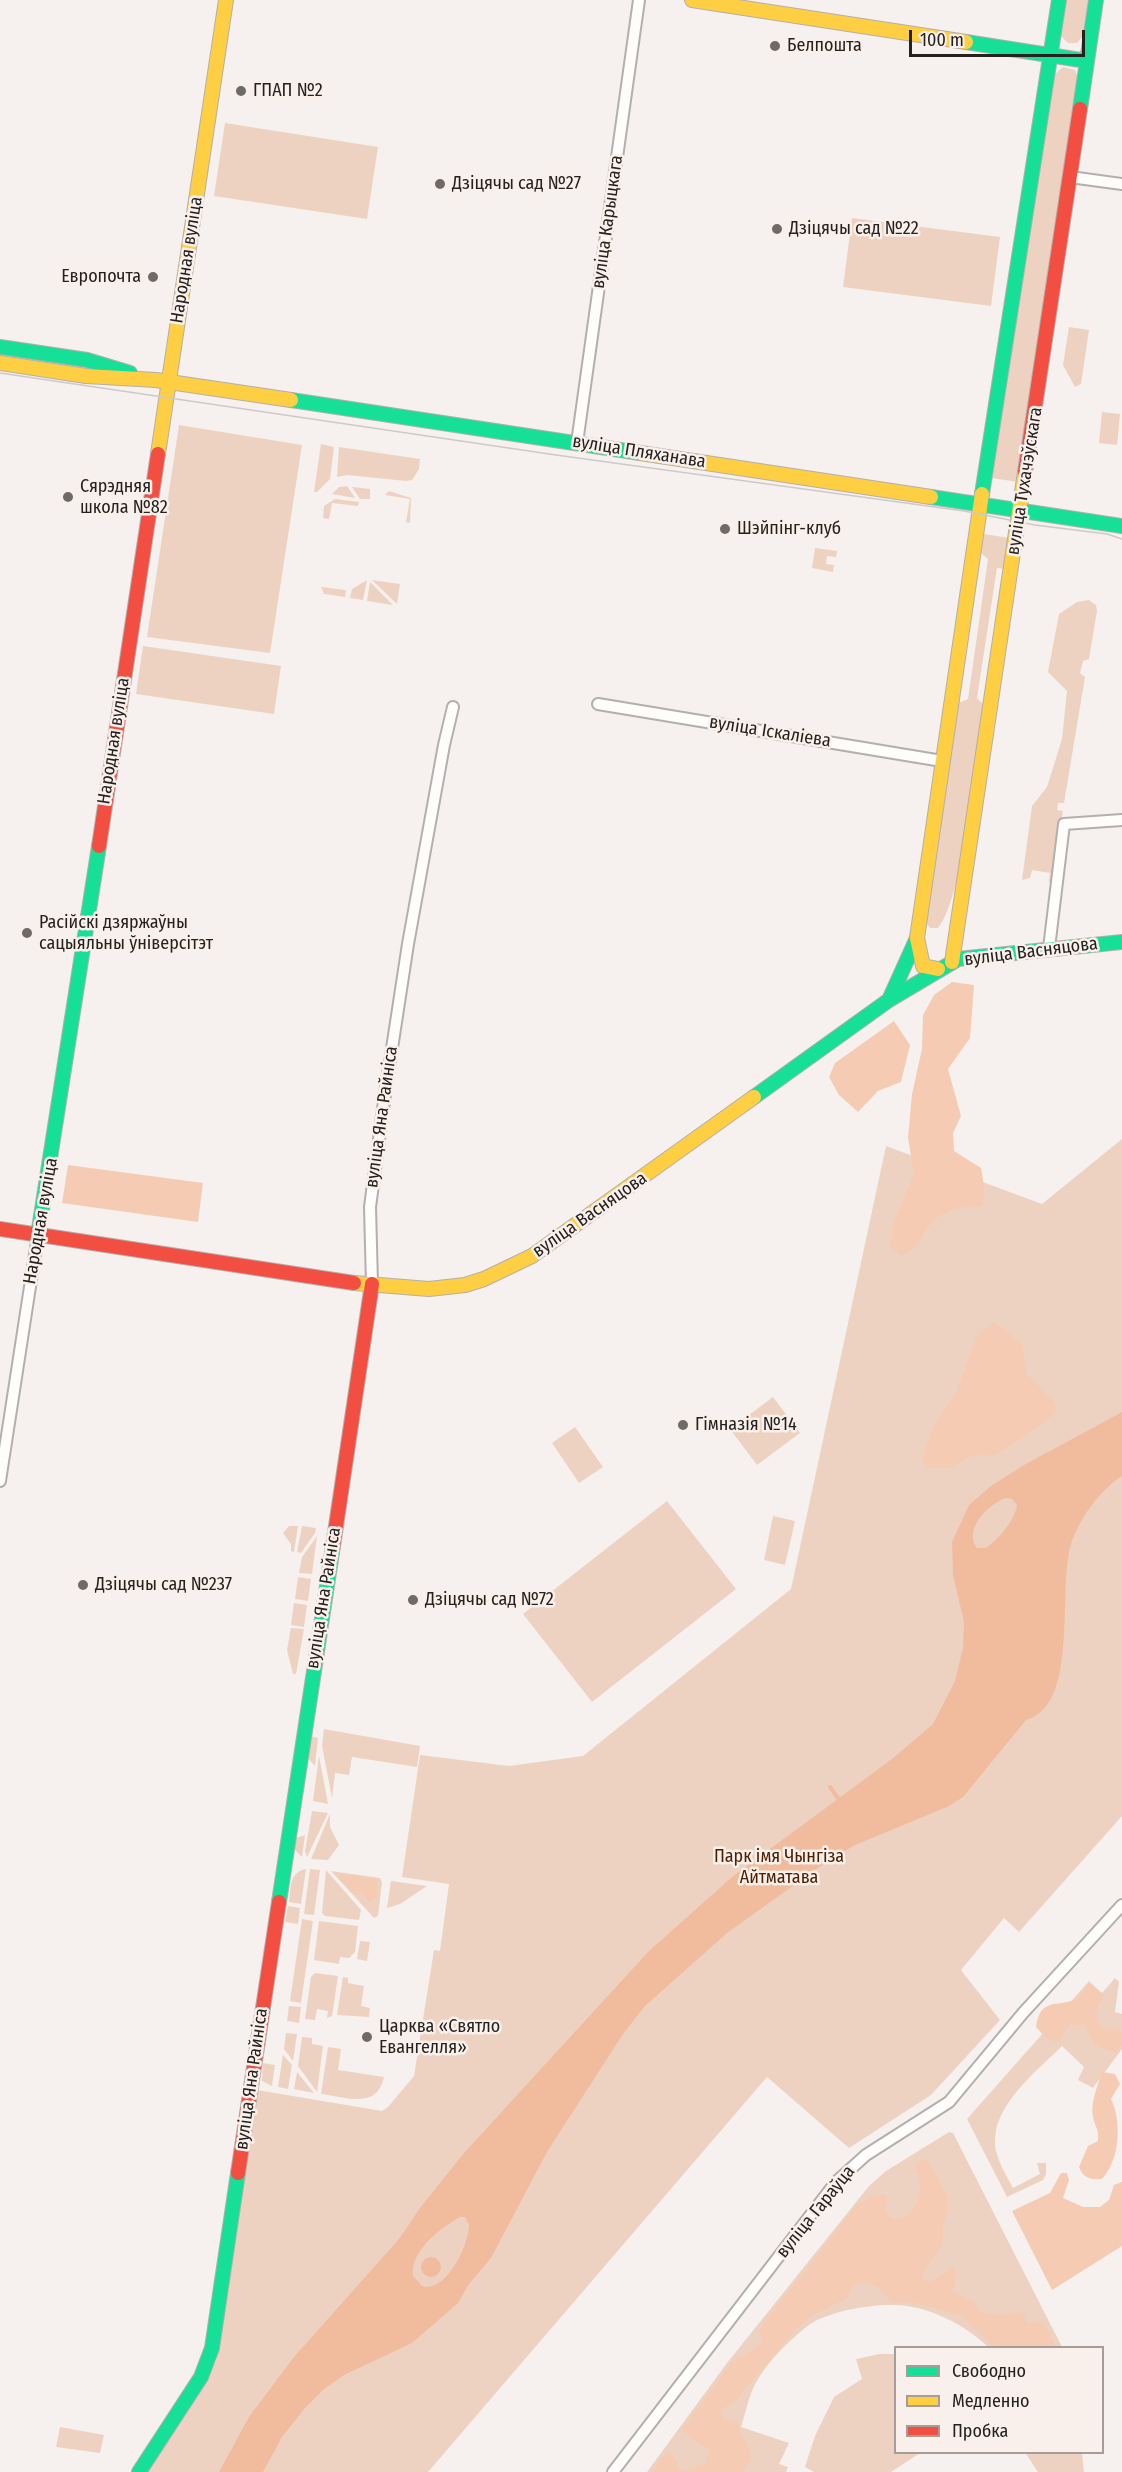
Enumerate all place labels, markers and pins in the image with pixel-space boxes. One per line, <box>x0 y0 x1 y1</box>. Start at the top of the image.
place label: Белпошта <box>787 35 862 57</box>
marker: Белпошта <box>768 39 782 53</box>
place label: ГПАП №2 <box>253 80 323 102</box>
marker: ГПАП №2 <box>234 84 248 98</box>
place label: Дзіцячы сад №27 <box>452 173 581 195</box>
marker: Дзіцячы сад №27 <box>433 177 447 191</box>
place label: Дзіцячы сад №22 <box>789 218 919 240</box>
marker: Дзіцячы сад №22 <box>770 222 784 236</box>
place label: Европочта <box>61 266 141 288</box>
marker: Европочта <box>146 270 160 284</box>
place label: Сярэдняя школа №82 <box>80 476 168 518</box>
marker: Сярэдняя школа №82 <box>61 490 75 504</box>
place label: Шэйпінг-клуб <box>737 518 841 540</box>
marker: Шэйпінг-клуб <box>718 522 732 536</box>
place label: Расійскі дзяржаўны сацыяльны ўніверсітэт <box>39 912 213 954</box>
marker: Расійскі дзяржаўны сацыяльны ўніверсітэт <box>20 926 34 940</box>
place label: Гімназія №14 <box>695 1414 797 1436</box>
marker: Гімназія №14 <box>676 1418 690 1432</box>
place label: Дзіцячы сад №237 <box>95 1574 232 1596</box>
marker: Дзіцячы сад №237 <box>76 1578 90 1592</box>
place label: Дзіцячы сад №72 <box>425 1589 554 1611</box>
marker: Дзіцячы сад №72 <box>406 1593 420 1607</box>
place label: Царква «Святло Евангелля» <box>379 2016 500 2058</box>
marker: Царква «Святло Евангелля» <box>360 2030 374 2044</box>

